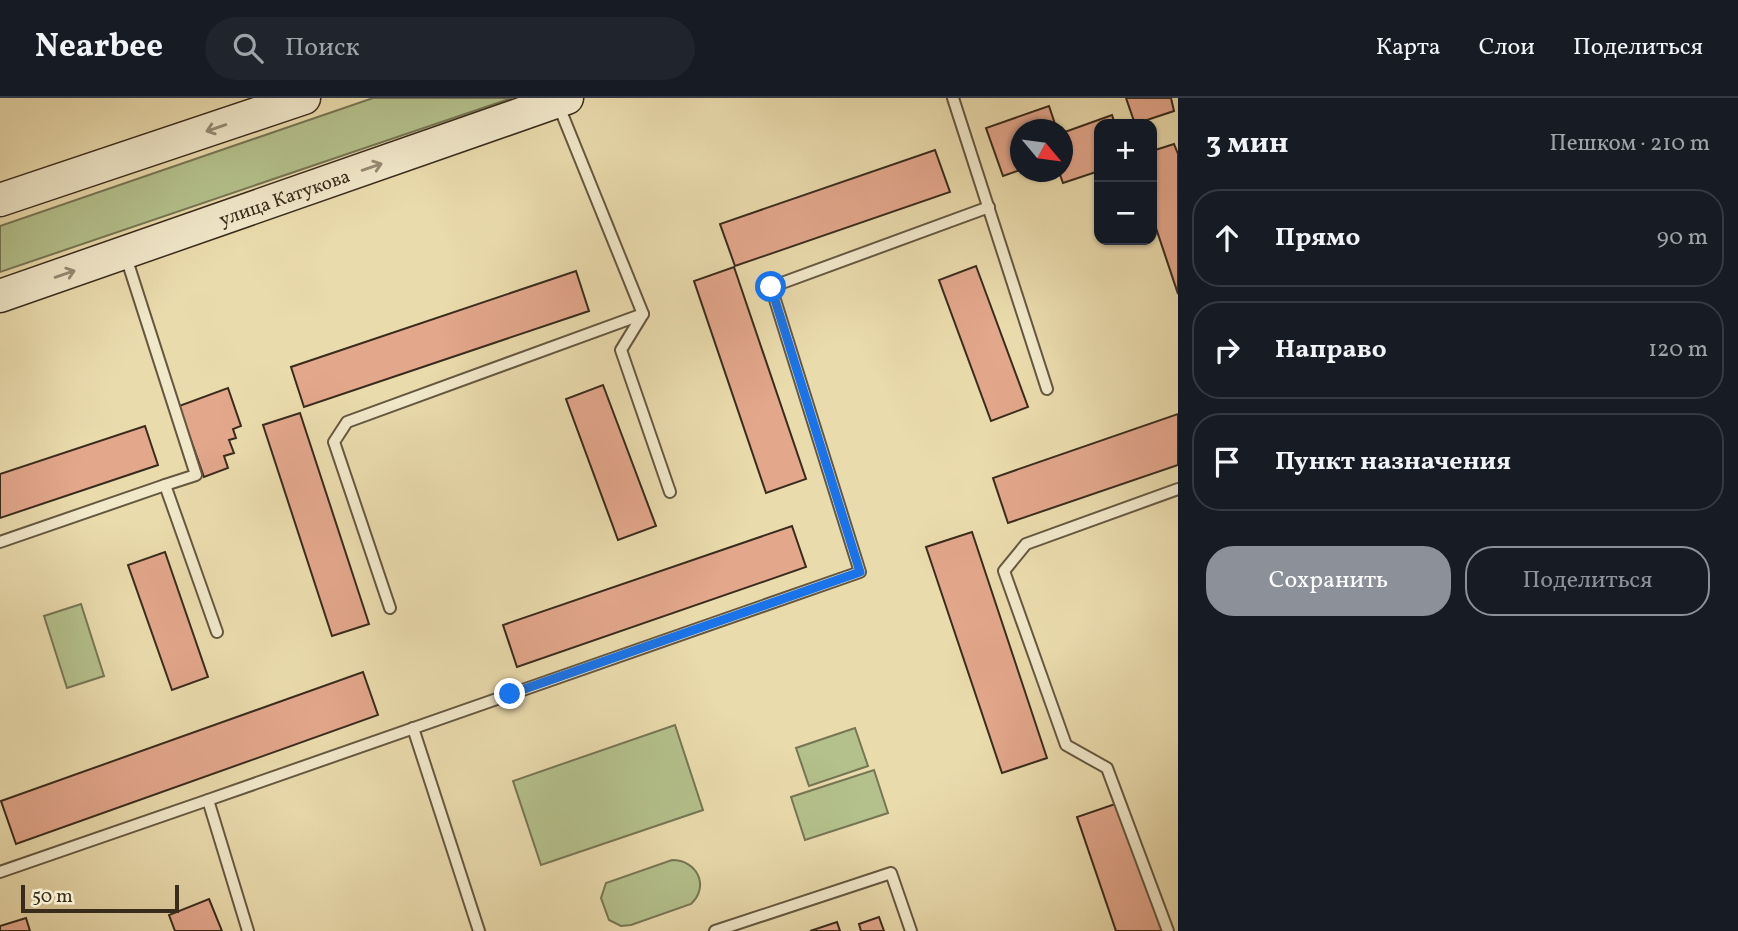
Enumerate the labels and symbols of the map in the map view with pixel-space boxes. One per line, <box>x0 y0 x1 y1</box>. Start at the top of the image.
north arrow <box>1010 119 1073 182</box>
one-way arrow <box>205 123 227 135</box>
one-way arrow <box>360 160 382 172</box>
street label: улица Катукова <box>216 164 354 234</box>
one-way arrow <box>53 267 75 279</box>
route start <box>755 271 786 302</box>
route end <box>494 678 525 709</box>
scale bar <box>21 882 178 914</box>

